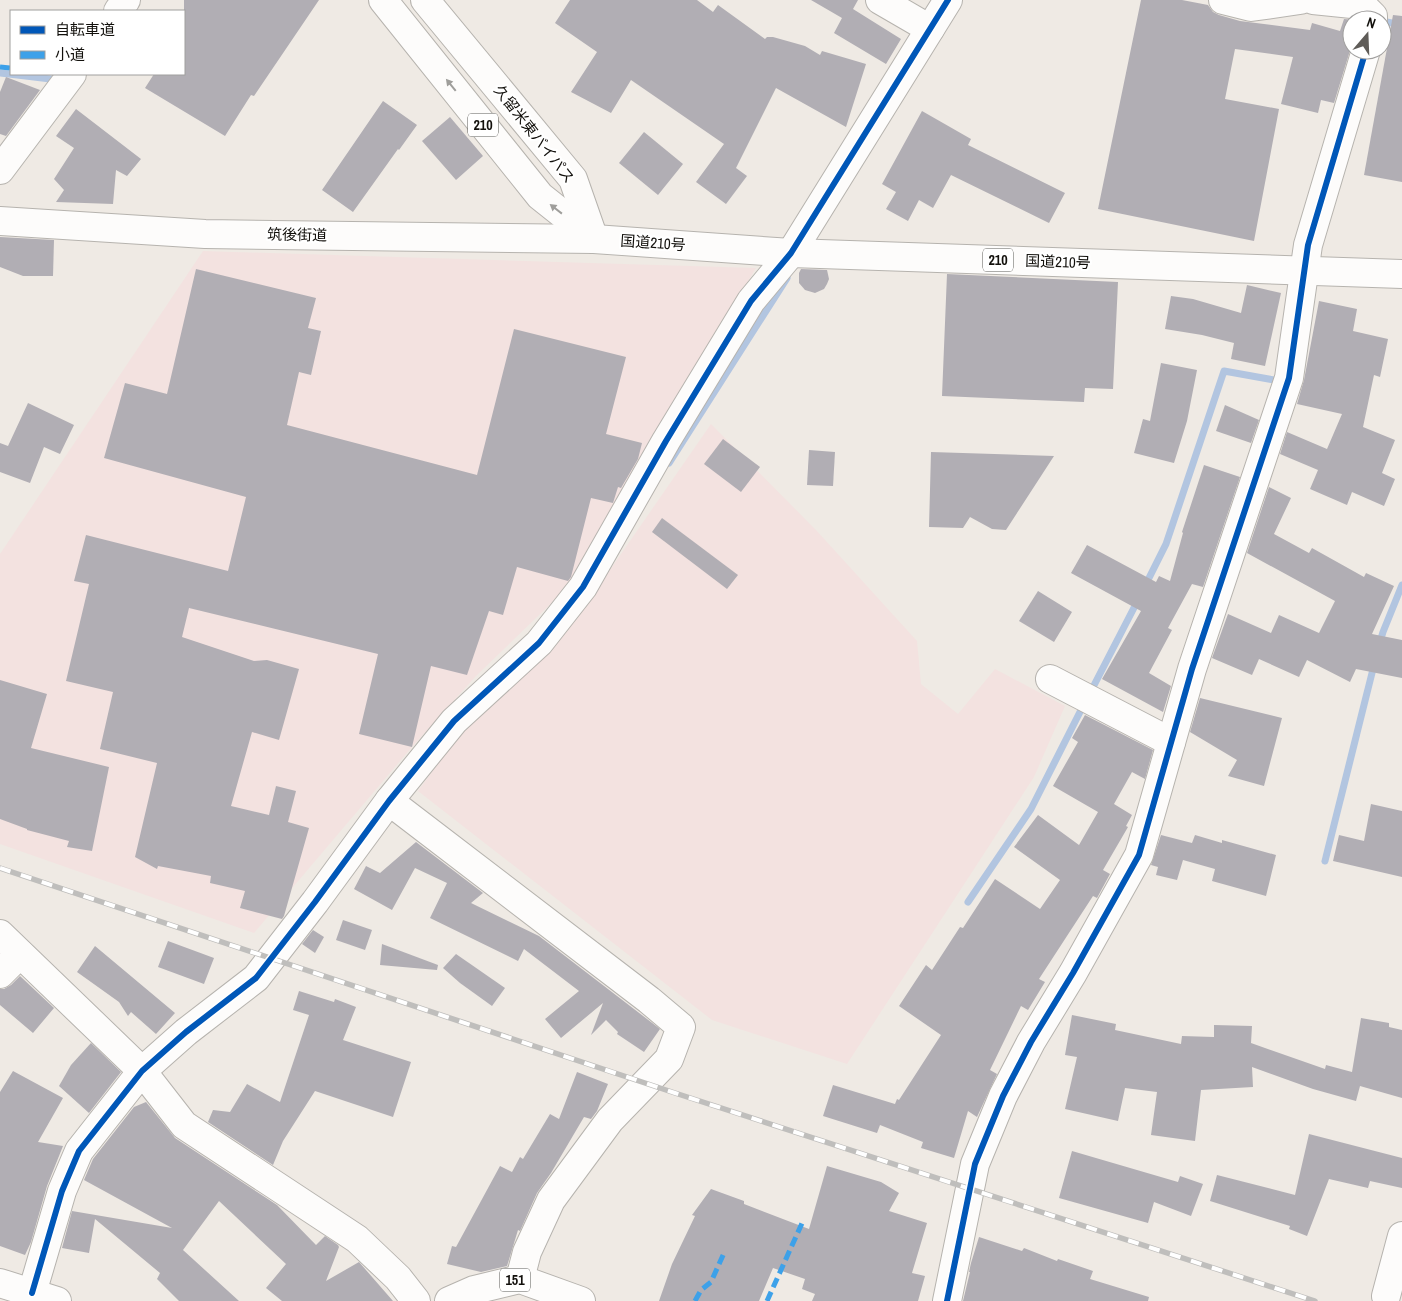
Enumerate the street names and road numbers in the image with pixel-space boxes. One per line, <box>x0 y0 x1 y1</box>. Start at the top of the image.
street label: 久留米東バイパス <box>489 80 580 187</box>
road number: 210 <box>468 114 498 136</box>
street label: 筑後街道 <box>267 223 327 246</box>
street label: 国道210号 <box>620 230 686 255</box>
road number: 210 <box>983 248 1013 272</box>
street label: 国道210号 <box>1025 250 1091 273</box>
road number: 151 <box>500 1268 530 1292</box>

